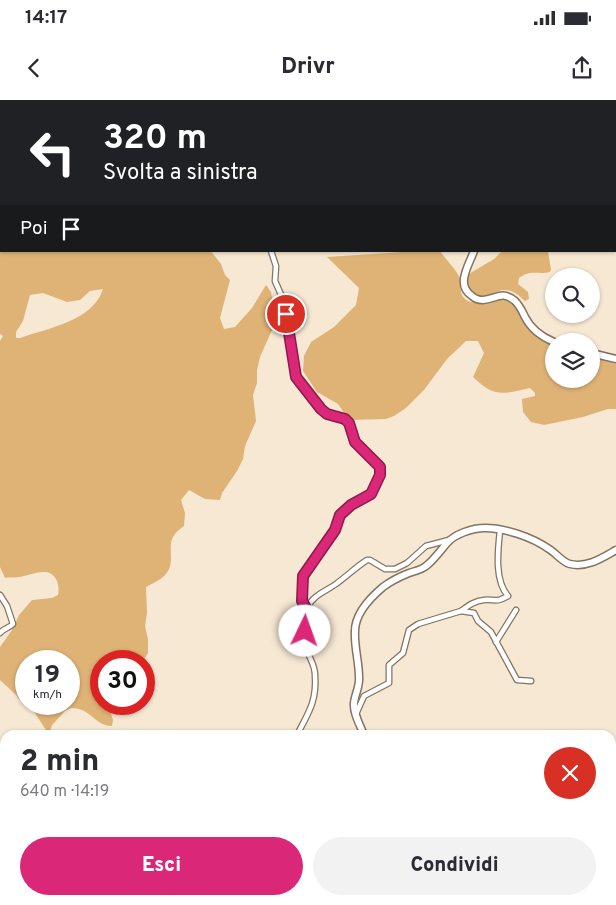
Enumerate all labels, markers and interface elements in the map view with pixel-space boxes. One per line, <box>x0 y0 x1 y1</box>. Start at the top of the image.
text: 14:17 <box>25 6 67 30</box>
icon: back <box>20 54 48 82</box>
text: Drivr <box>281 54 335 81</box>
icon: share <box>568 54 596 82</box>
text: 320 m <box>103 117 207 161</box>
icon: left <box>20 120 85 185</box>
text: Svolta a sinistra <box>103 160 258 187</box>
icon: arrive <box>57 215 85 243</box>
text: Poi <box>20 217 47 241</box>
map controls <box>545 268 600 388</box>
button: search <box>545 268 600 323</box>
pin <box>265 293 307 335</box>
icon: arrive <box>272 300 300 328</box>
button: layers <box>545 333 600 388</box>
position arrow <box>278 604 330 656</box>
speed limit sign: 30 <box>90 650 155 715</box>
text: 19 <box>35 660 60 692</box>
text: km/h <box>33 687 62 703</box>
text: 2 min <box>20 744 99 781</box>
button: close <box>544 747 596 799</box>
text: 640 m · 14:19 <box>20 782 109 802</box>
button: Esci <box>20 837 303 895</box>
button: Condividi <box>313 837 596 895</box>

